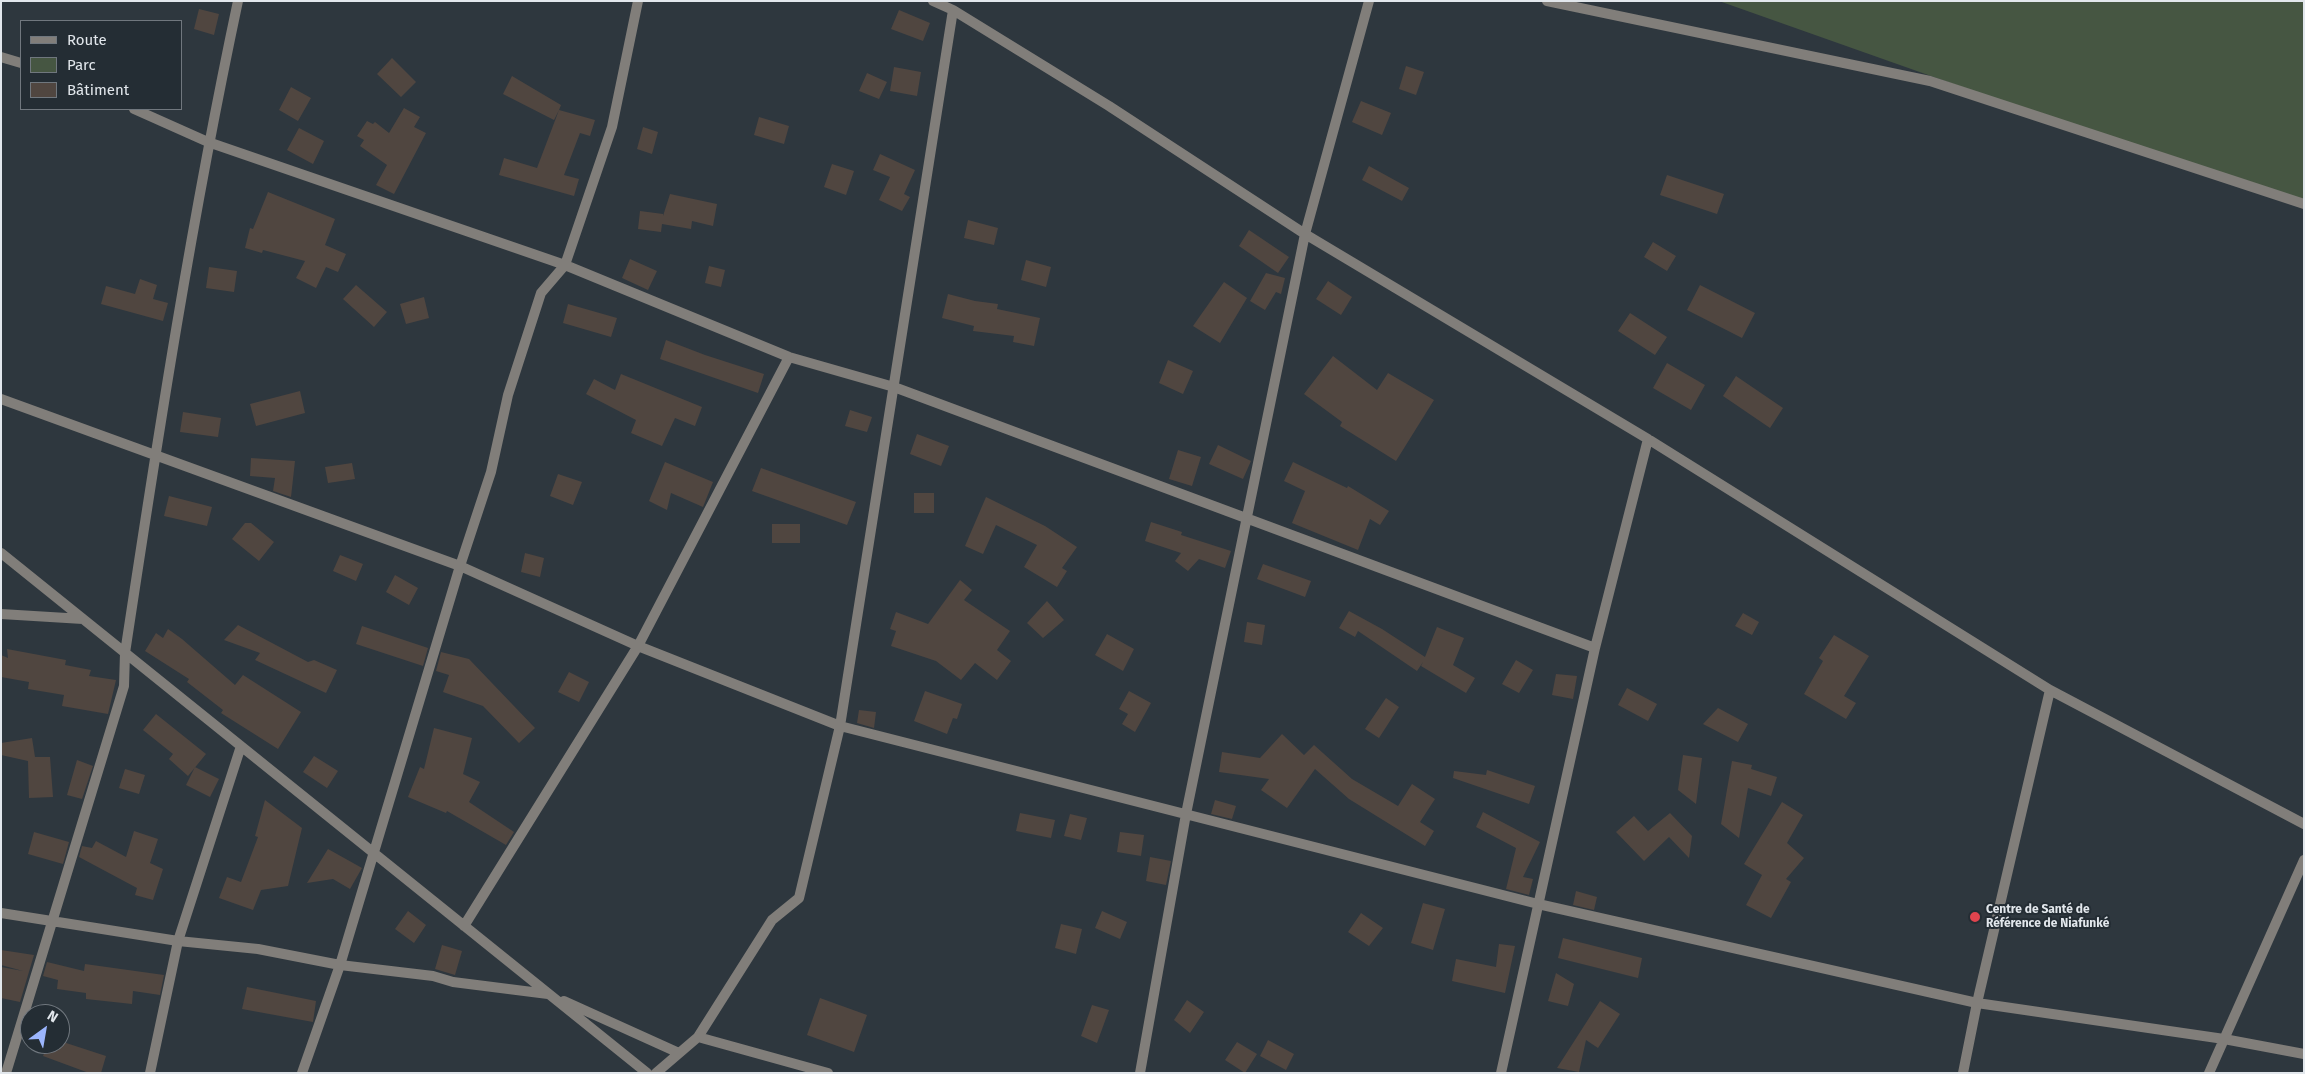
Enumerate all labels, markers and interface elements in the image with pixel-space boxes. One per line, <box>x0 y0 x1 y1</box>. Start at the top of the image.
legend <box>20 20 182 110</box>
text: Route <box>67 31 107 49</box>
text: Parc <box>67 56 96 74</box>
text: Bâtiment <box>67 81 129 99</box>
place label: Centre de Santé de Référence de Niafunké <box>1986 903 2109 931</box>
marker: Centre de Santé de Référence de Niafunké <box>1968 910 1982 924</box>
north arrow <box>20 1004 70 1054</box>
text: N <box>44 1007 61 1026</box>

